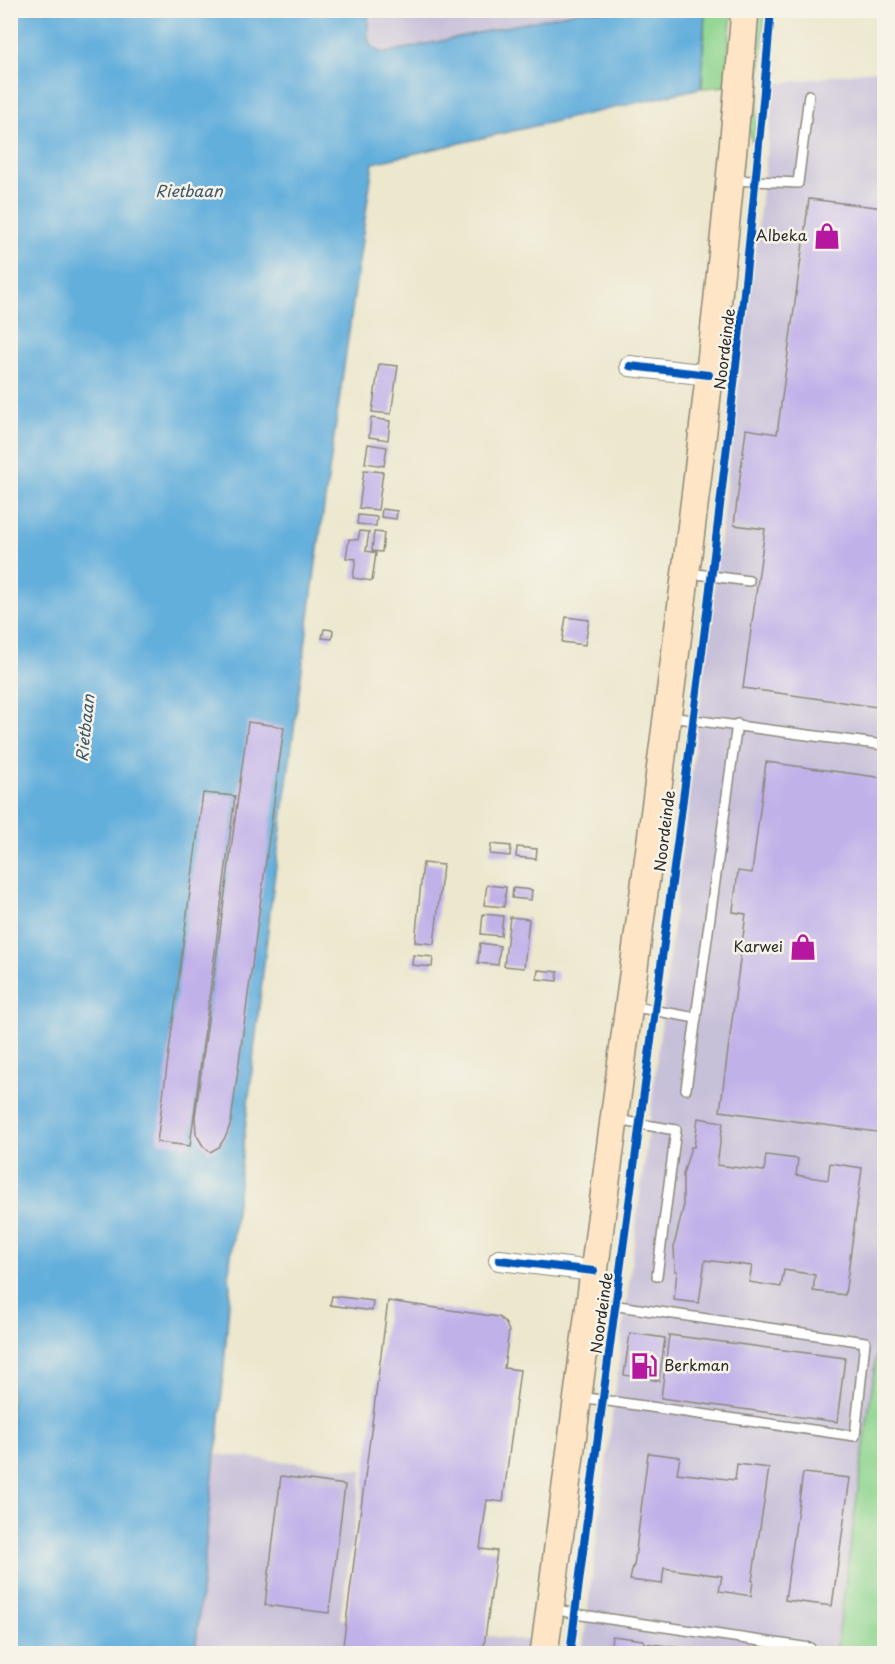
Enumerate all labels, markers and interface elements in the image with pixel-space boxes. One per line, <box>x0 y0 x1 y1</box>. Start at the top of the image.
water label: Rietbaan <box>155 178 224 202</box>
shop icon: Albeka <box>812 221 842 251</box>
place label: Albeka <box>756 223 808 246</box>
street label: Noordeinde <box>707 307 740 391</box>
water label: Rietbaan <box>69 692 100 763</box>
street label: Noordeinde <box>647 789 680 873</box>
shop icon: Karwei <box>788 932 818 962</box>
place label: Karwei <box>734 934 783 957</box>
street label: Noordeinde <box>583 1271 618 1355</box>
fuel station icon: Berkman <box>629 1351 659 1381</box>
place label: Berkman <box>664 1353 729 1376</box>

